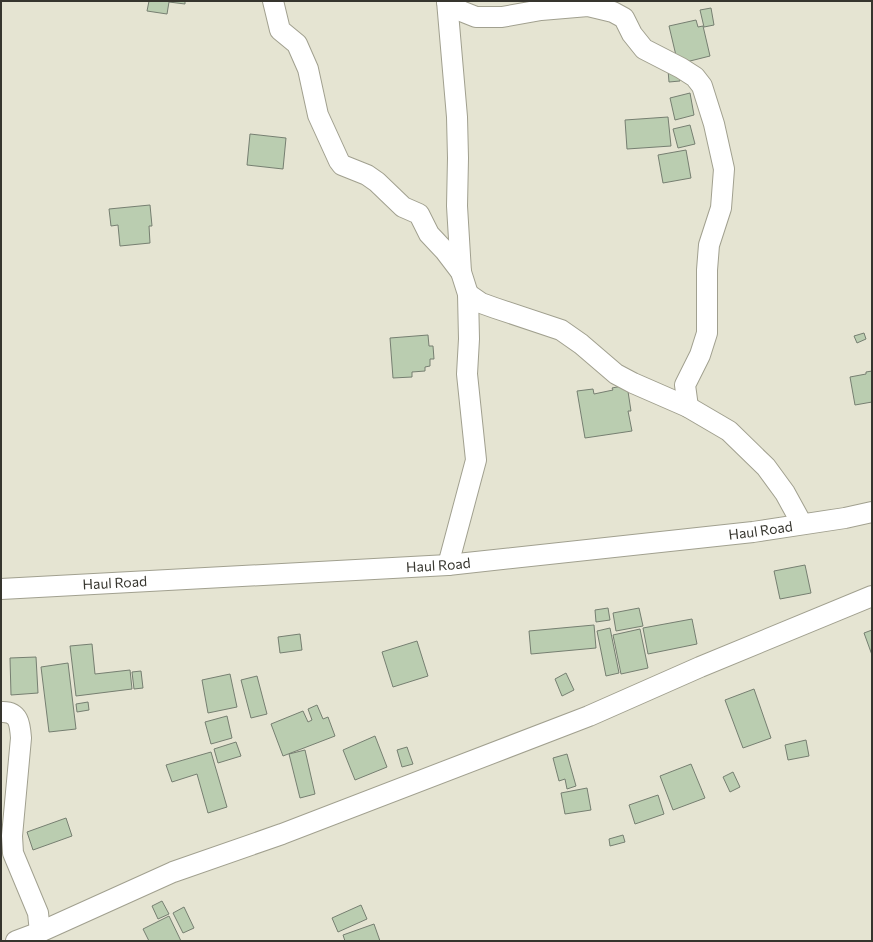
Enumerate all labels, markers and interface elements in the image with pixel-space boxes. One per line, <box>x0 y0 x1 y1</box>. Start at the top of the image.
street label: Haul Road <box>727 517 794 543</box>
street label: Haul Road <box>406 554 471 575</box>
street label: Haul Road <box>82 572 148 593</box>

